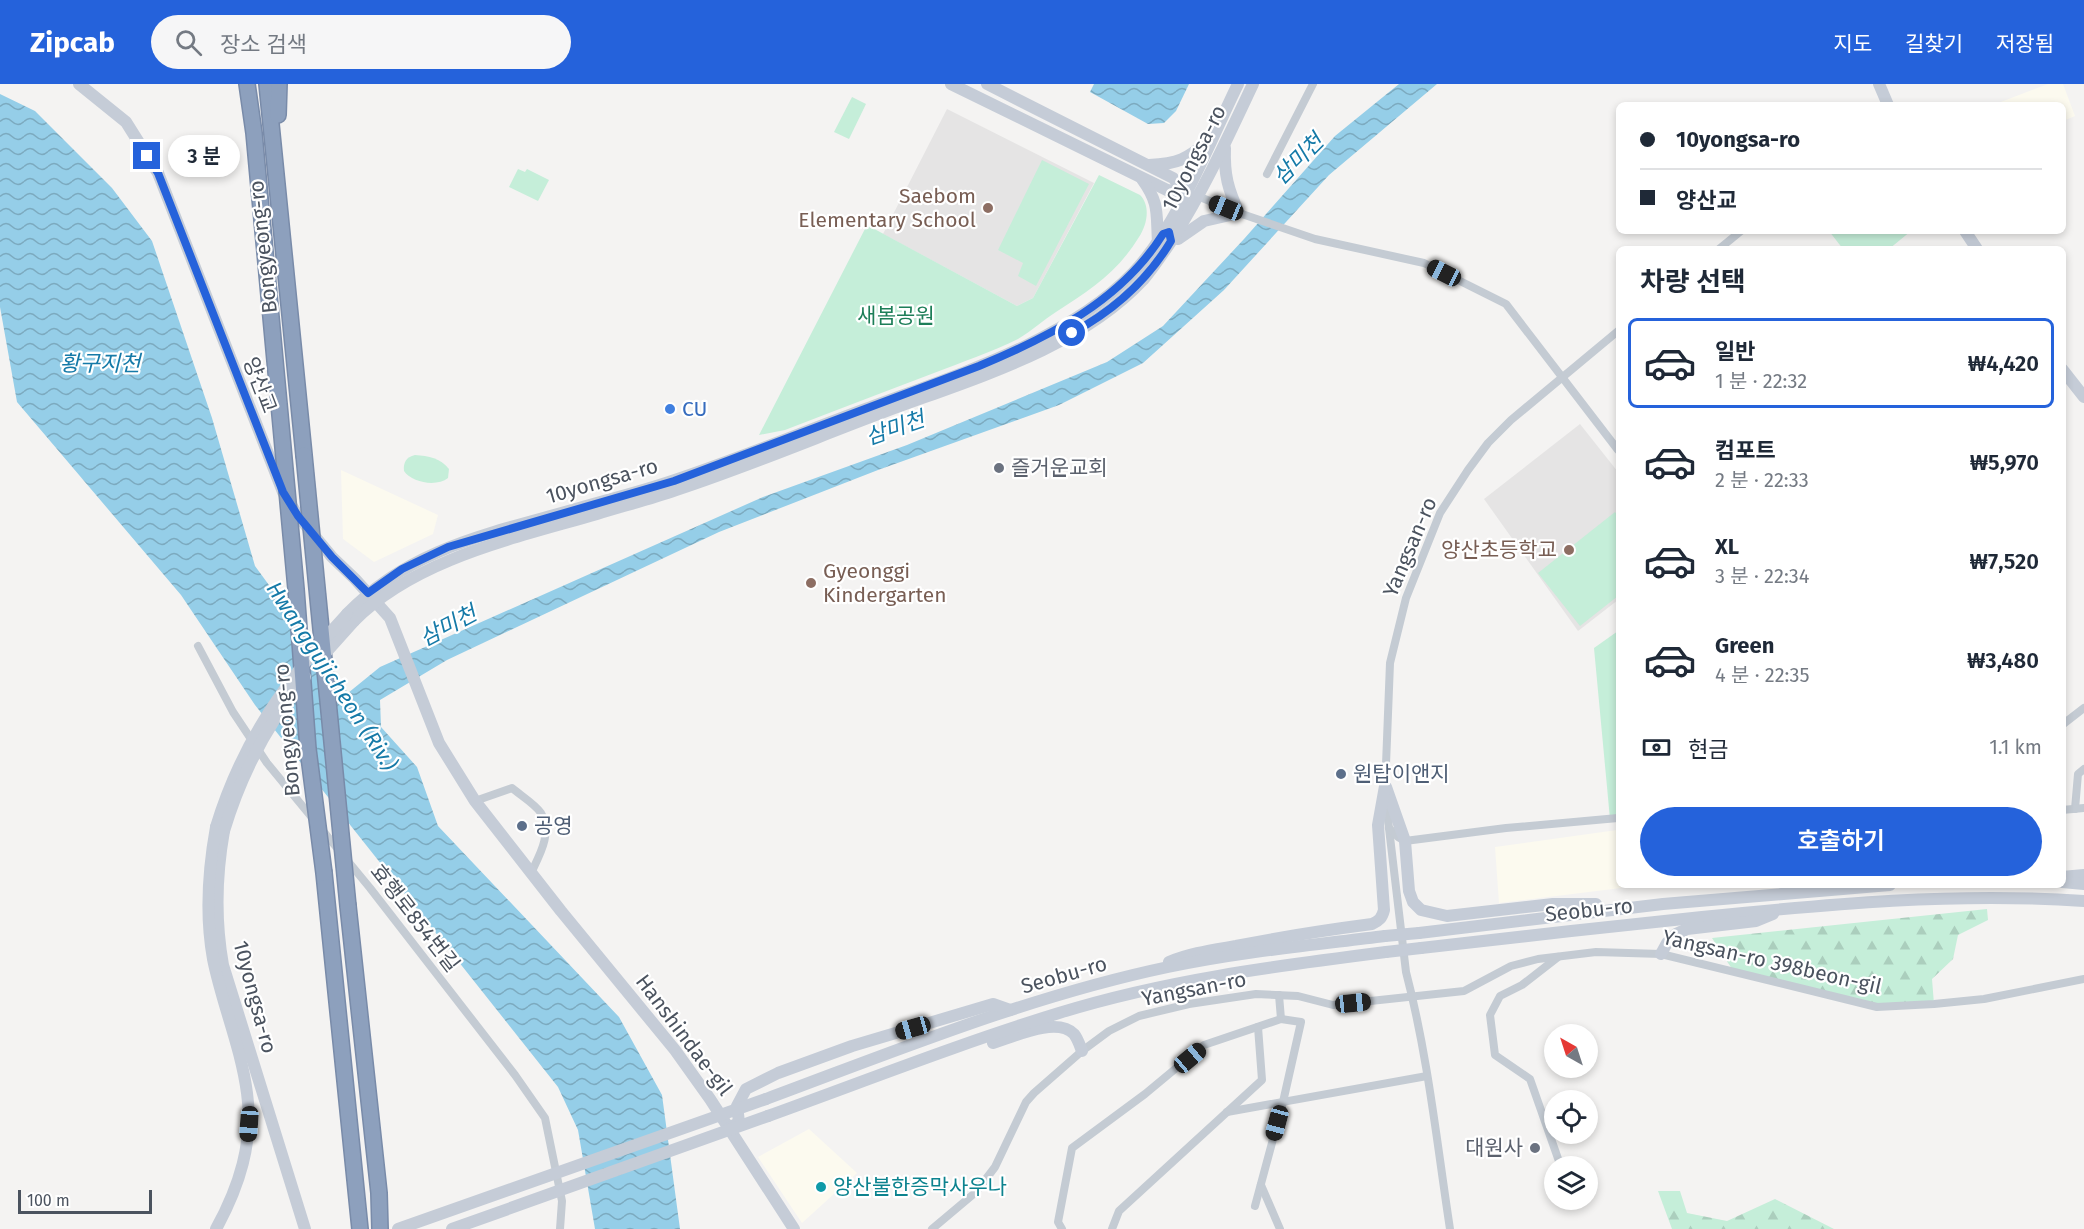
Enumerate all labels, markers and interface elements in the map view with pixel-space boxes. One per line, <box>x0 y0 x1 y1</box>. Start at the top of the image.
search box <box>151 15 571 69</box>
text: Zipcab <box>30 26 115 59</box>
icon: search <box>172 26 205 59</box>
text: 장소 검색 <box>220 31 307 58</box>
text: 지도 <box>1833 31 1872 57</box>
text: 길찾기 <box>1905 31 1963 57</box>
text: 저장됨 <box>1996 31 2054 57</box>
street label: 10yongsa-ro <box>1156 101 1232 215</box>
water label: 삼미천 <box>1267 126 1331 190</box>
text: 10yongsa-ro <box>1676 126 1800 153</box>
callout: 3 분 <box>168 135 240 177</box>
route end <box>133 142 160 169</box>
text: 3 분 <box>187 144 221 168</box>
street label: Bongyeong-ro <box>243 179 283 315</box>
place label: Saebom Elementary School <box>798 183 976 233</box>
text: 양산교 <box>1676 187 1737 214</box>
car <box>1206 193 1246 223</box>
marker: Saebom Elementary School <box>981 201 995 215</box>
car <box>1424 257 1464 289</box>
text: 차량 선택 <box>1640 266 1746 298</box>
park label: 새봄공원 <box>857 303 935 329</box>
route start <box>1058 319 1085 346</box>
icon: car <box>1643 336 1697 390</box>
text: 일반 <box>1715 338 1755 365</box>
water label: 황구지천 <box>60 350 143 377</box>
text: ₩4,420 <box>1968 350 2039 377</box>
street label: 양산교 <box>237 353 283 417</box>
text: 1 분 · 22:32 <box>1715 369 1807 393</box>
place label: CU <box>682 396 707 422</box>
marker: CU <box>663 402 677 416</box>
water label: 삼미천 <box>862 404 931 451</box>
icon: car <box>1643 435 1697 489</box>
text: 컴포트 <box>1715 437 1776 464</box>
text: ₩5,970 <box>1970 449 2039 476</box>
street label: 10yongsa-ro <box>543 453 661 509</box>
place label: 즐거운교회 <box>1011 455 1108 481</box>
marker: 즐거운교회 <box>992 461 1006 475</box>
text: 2 분 · 22:33 <box>1715 468 1809 492</box>
street label: Yangsan-ro <box>1377 493 1443 601</box>
text: XL <box>1715 533 1739 560</box>
icon: car <box>1643 534 1697 588</box>
place label: 양산초등학교 <box>1441 537 1557 563</box>
marker: 양산초등학교 <box>1562 543 1576 557</box>
text: ₩7,520 <box>1970 548 2039 575</box>
place label: Gyeonggi Kindergarten <box>823 558 946 608</box>
text: 3 분 · 22:34 <box>1715 564 1809 588</box>
water label: Hwanggujicheon (Riv.) <box>261 576 403 776</box>
marker: Gyeonggi Kindergarten <box>804 576 818 590</box>
water label: 삼미천 <box>415 599 484 652</box>
text: Green <box>1715 632 1774 659</box>
icon: car <box>1643 633 1697 687</box>
text: ₩3,480 <box>1967 647 2039 674</box>
street label: Bongyeong-ro <box>268 662 306 798</box>
text: 4 분 · 22:35 <box>1715 663 1810 687</box>
icon: cash <box>1640 731 1673 764</box>
text: 1.1 km <box>1989 735 2042 759</box>
text: 현금 <box>1688 736 1728 763</box>
place label: 원탑이앤지 <box>1353 761 1450 787</box>
marker: 원탑이앤지 <box>1334 767 1348 781</box>
button: 호출하기 <box>1640 807 2042 876</box>
place label: 공영 <box>534 813 573 839</box>
marker: 공영 <box>515 819 529 833</box>
street label: 효행로854번길 <box>365 859 465 977</box>
street label: Seobu-ro <box>1544 892 1634 928</box>
street label: Yangsan-ro 398beon-gil <box>1660 924 1884 1000</box>
street label: 10yongsa-ro <box>228 938 282 1056</box>
street label: Seobu-ro <box>1018 950 1110 1000</box>
street label: Yangsan-ro <box>1140 966 1248 1012</box>
street label: Hanshindae-gil <box>630 969 738 1101</box>
car <box>1334 992 1372 1014</box>
car <box>893 1014 933 1042</box>
north arrow <box>1544 1024 1598 1078</box>
map controls <box>1544 1024 1598 1210</box>
car <box>1170 1040 1210 1076</box>
button: locate <box>1544 1090 1598 1144</box>
car <box>1264 1103 1290 1143</box>
car <box>239 1105 259 1143</box>
place label: 대원사 <box>1465 1135 1523 1161</box>
marker: 대원사 <box>1528 1141 1542 1155</box>
button: layers <box>1544 1156 1598 1210</box>
place label: 양산불한증막사우나 <box>833 1174 1007 1200</box>
marker: 양산불한증막사우나 <box>814 1180 828 1194</box>
scale bar <box>18 1187 152 1214</box>
text: 100 m <box>27 1191 70 1210</box>

